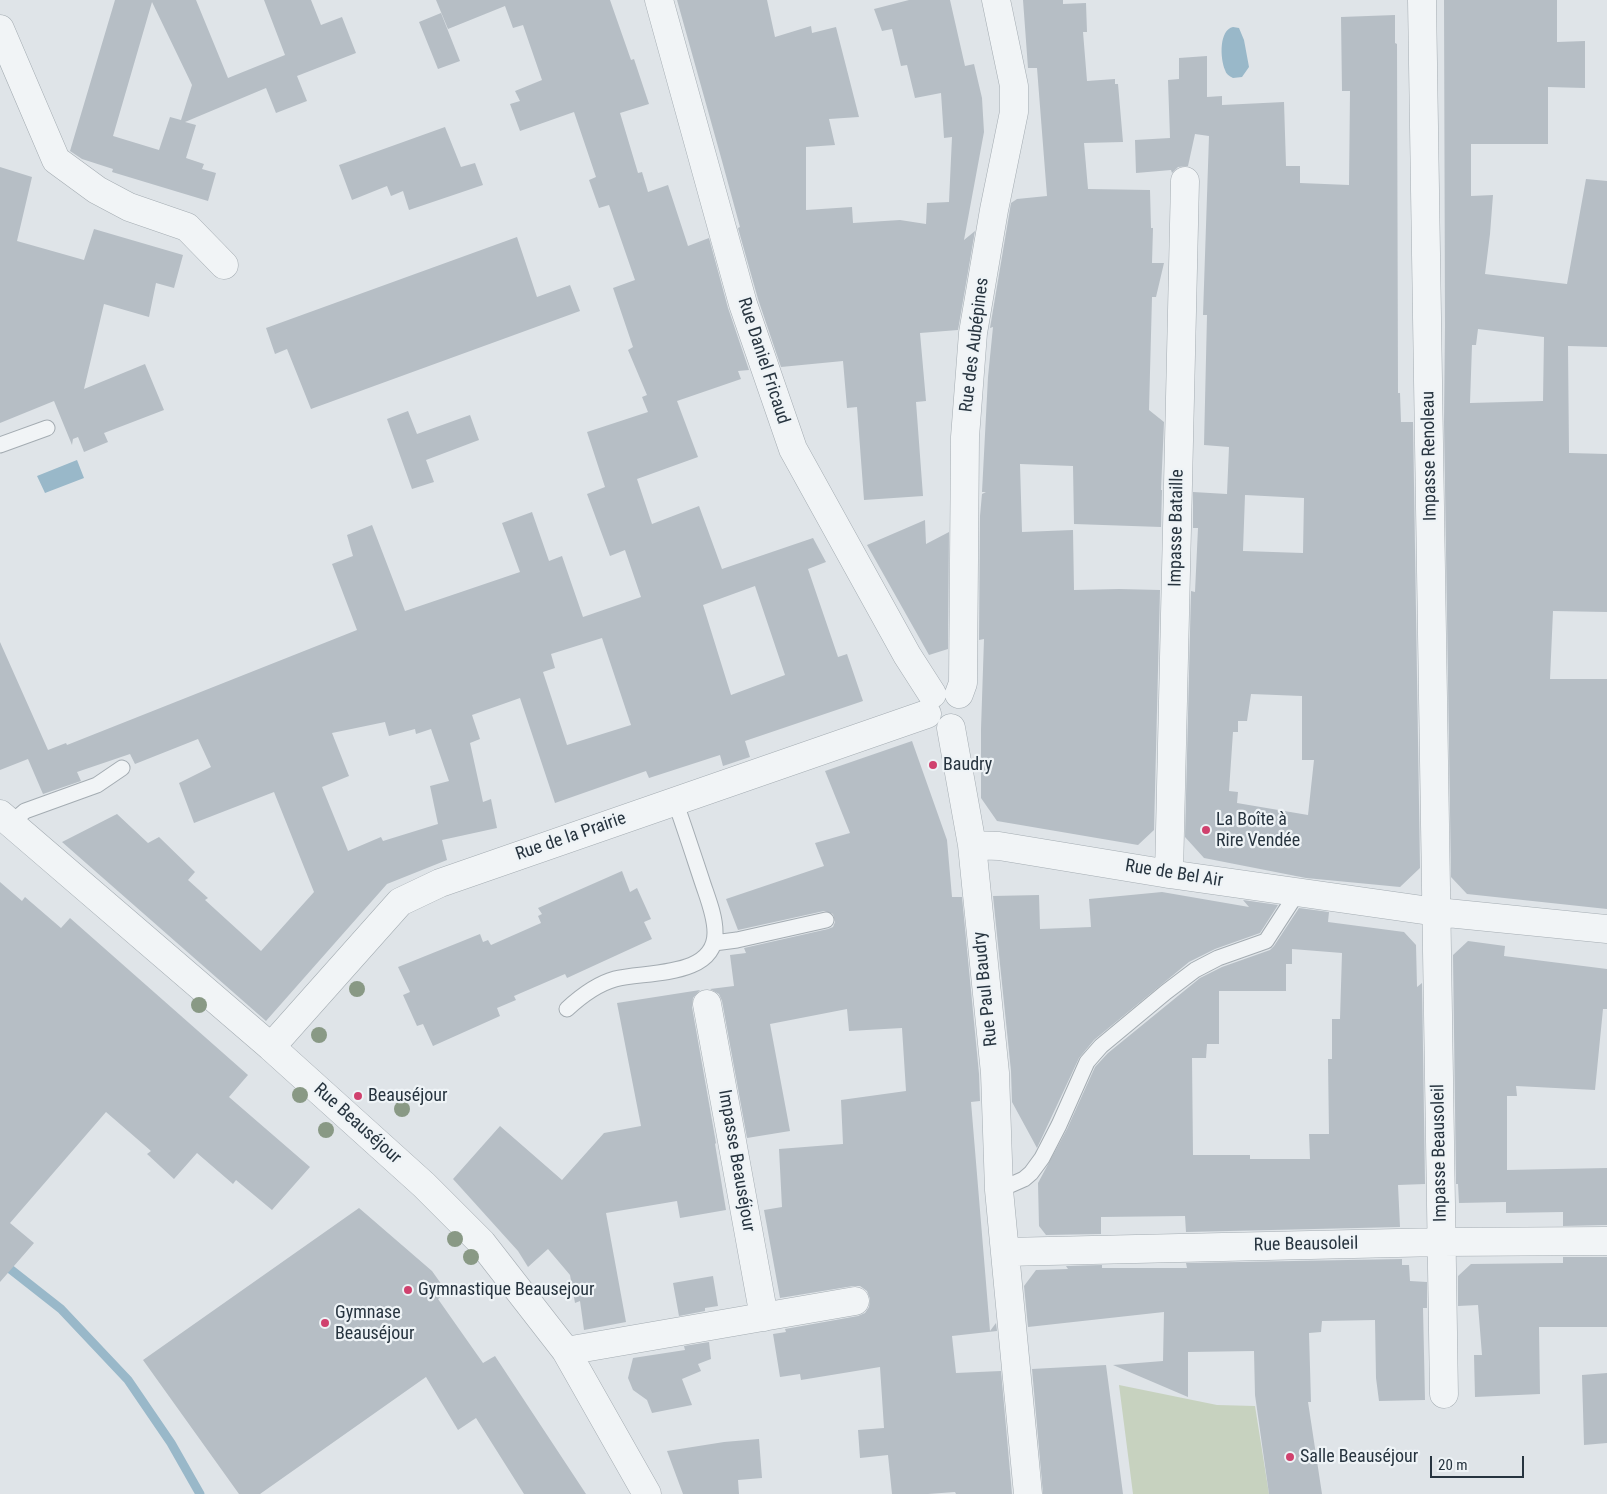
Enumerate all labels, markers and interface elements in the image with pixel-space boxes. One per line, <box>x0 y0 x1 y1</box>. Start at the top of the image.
street label: Rue des Aubépines <box>956 277 994 413</box>
street label: Rue Daniel Fricaud <box>732 295 794 427</box>
street label: Impasse Renoleau <box>1418 391 1442 521</box>
street label: Impasse Bataille <box>1165 469 1189 587</box>
place label: Baudry <box>943 754 992 776</box>
marker: Baudry <box>927 759 939 771</box>
street label: Rue de la Prairie <box>513 808 629 866</box>
place label: La Boîte à Rire Vendée <box>1216 809 1300 852</box>
marker: La Boîte à Rire Vendée <box>1200 824 1212 836</box>
street label: Rue de Bel Air <box>1123 856 1225 892</box>
street label: Rue Paul Baudry <box>969 930 1003 1048</box>
street label: Rue Beauséjour <box>309 1079 405 1169</box>
street label: Impasse Beausoleil <box>1428 1084 1452 1222</box>
place label: Beauséjour <box>368 1085 447 1107</box>
street label: Impasse Beauséjour <box>713 1088 759 1234</box>
marker: Beauséjour <box>352 1090 364 1102</box>
street label: Rue Beausoleil <box>1254 1233 1358 1257</box>
place label: Gymnastique Beausejour <box>418 1279 594 1301</box>
marker: Gymnastique Beausejour <box>402 1284 414 1296</box>
place label: Gymnase Beauséjour <box>335 1302 414 1345</box>
marker: Gymnase Beauséjour <box>319 1317 331 1329</box>
place label: Salle Beauséjour <box>1300 1446 1418 1468</box>
scale bar <box>1432 1446 1526 1478</box>
marker: Salle Beauséjour <box>1284 1451 1296 1463</box>
text: 20 m <box>1438 1456 1468 1474</box>

